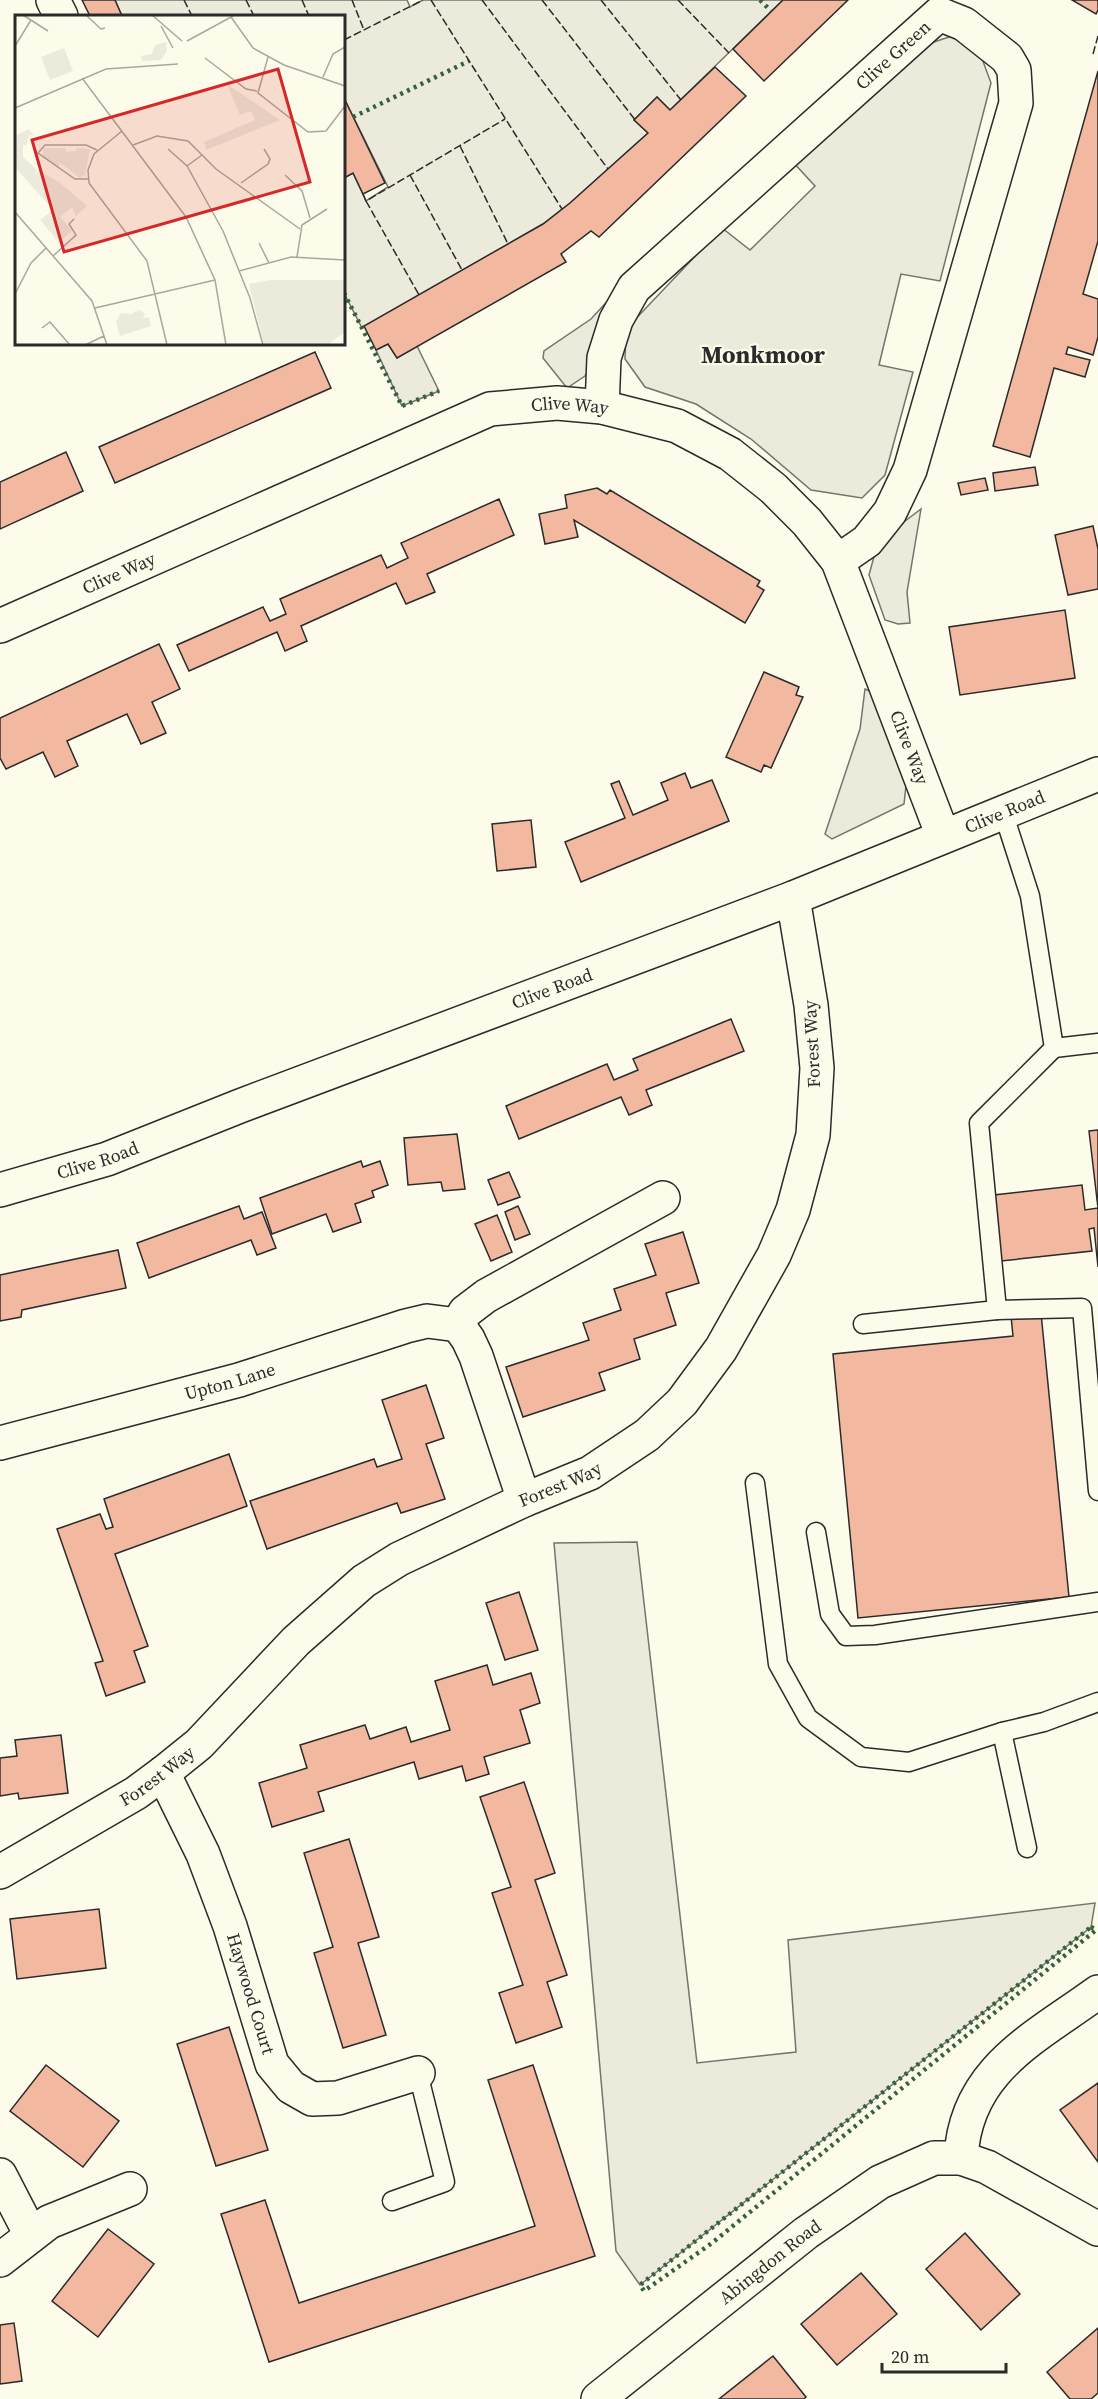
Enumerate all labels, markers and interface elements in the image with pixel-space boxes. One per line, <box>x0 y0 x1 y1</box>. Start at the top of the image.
street label: Clive Green <box>850 14 936 95</box>
inset map <box>15 15 345 345</box>
district label: Monkmoor <box>701 338 826 371</box>
street label: Clive Way <box>530 390 612 420</box>
street label: Clive Way <box>78 545 160 600</box>
street label: Clive Way <box>884 707 935 789</box>
street label: Clive Road <box>961 784 1049 839</box>
street label: Clive Road <box>508 962 596 1015</box>
street label: Forest Way <box>797 999 826 1088</box>
street label: Clive Road <box>54 1135 142 1185</box>
street label: Upton Lane <box>182 1356 278 1406</box>
street label: Forest Way <box>515 1455 607 1513</box>
street label: Forest Way <box>115 1739 200 1812</box>
street label: Haywood Court <box>221 1930 281 2057</box>
street label: Abingdon Road <box>713 2213 826 2310</box>
scale bar <box>882 2336 1006 2374</box>
text: 20 m <box>891 2344 929 2369</box>

